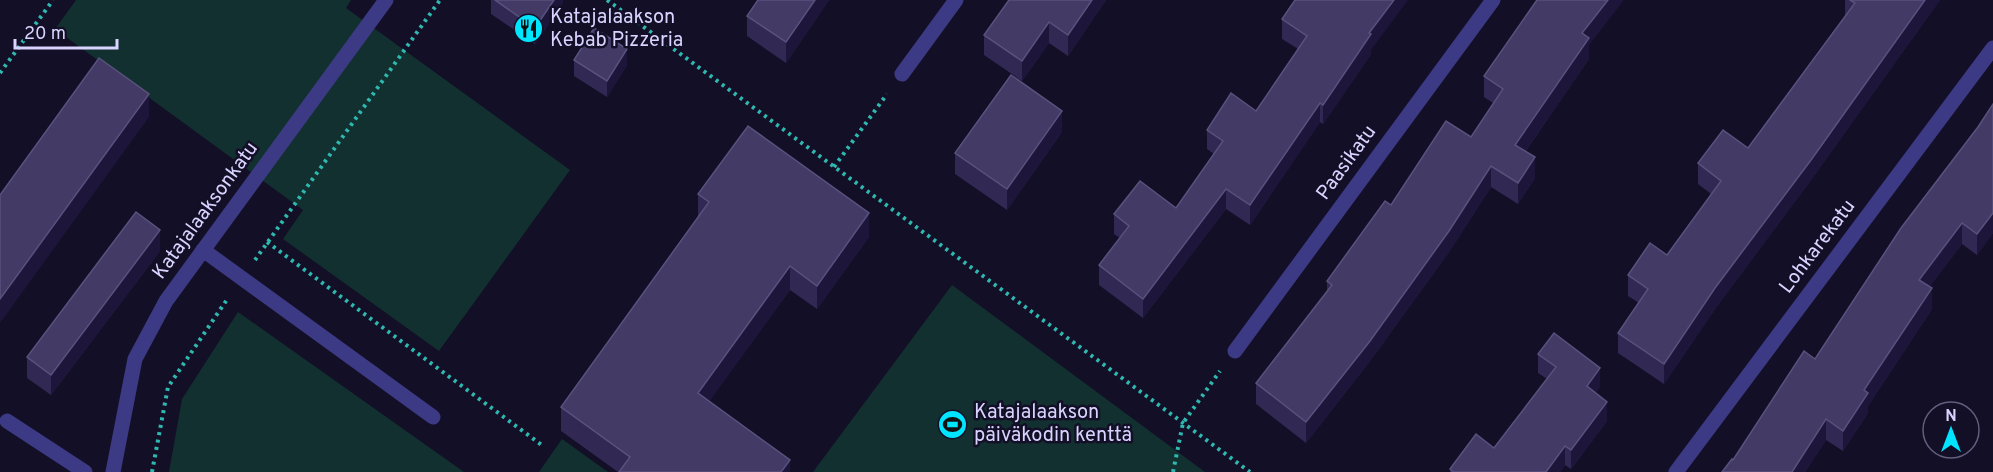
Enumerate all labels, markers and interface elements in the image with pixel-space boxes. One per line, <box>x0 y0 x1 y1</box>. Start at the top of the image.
place label: Katajalaakson Kebab Pizzeria <box>550 5 683 54</box>
scale bar <box>15 12 117 50</box>
restaurant icon: Katajalaakson Kebab Pizzeria <box>513 13 545 45</box>
text: 20 m <box>24 23 66 46</box>
street label: Paasikatu <box>1311 120 1383 206</box>
street label: Katajalaaksonkatu <box>147 137 265 285</box>
street label: Lohkarekatu <box>1774 195 1862 299</box>
place label: Katajalaakson päiväkodin kenttä <box>974 400 1132 449</box>
north arrow <box>1921 400 1981 460</box>
text: N <box>1945 407 1957 427</box>
sports icon: Katajalaakson päiväkodin kenttä <box>937 409 969 441</box>

